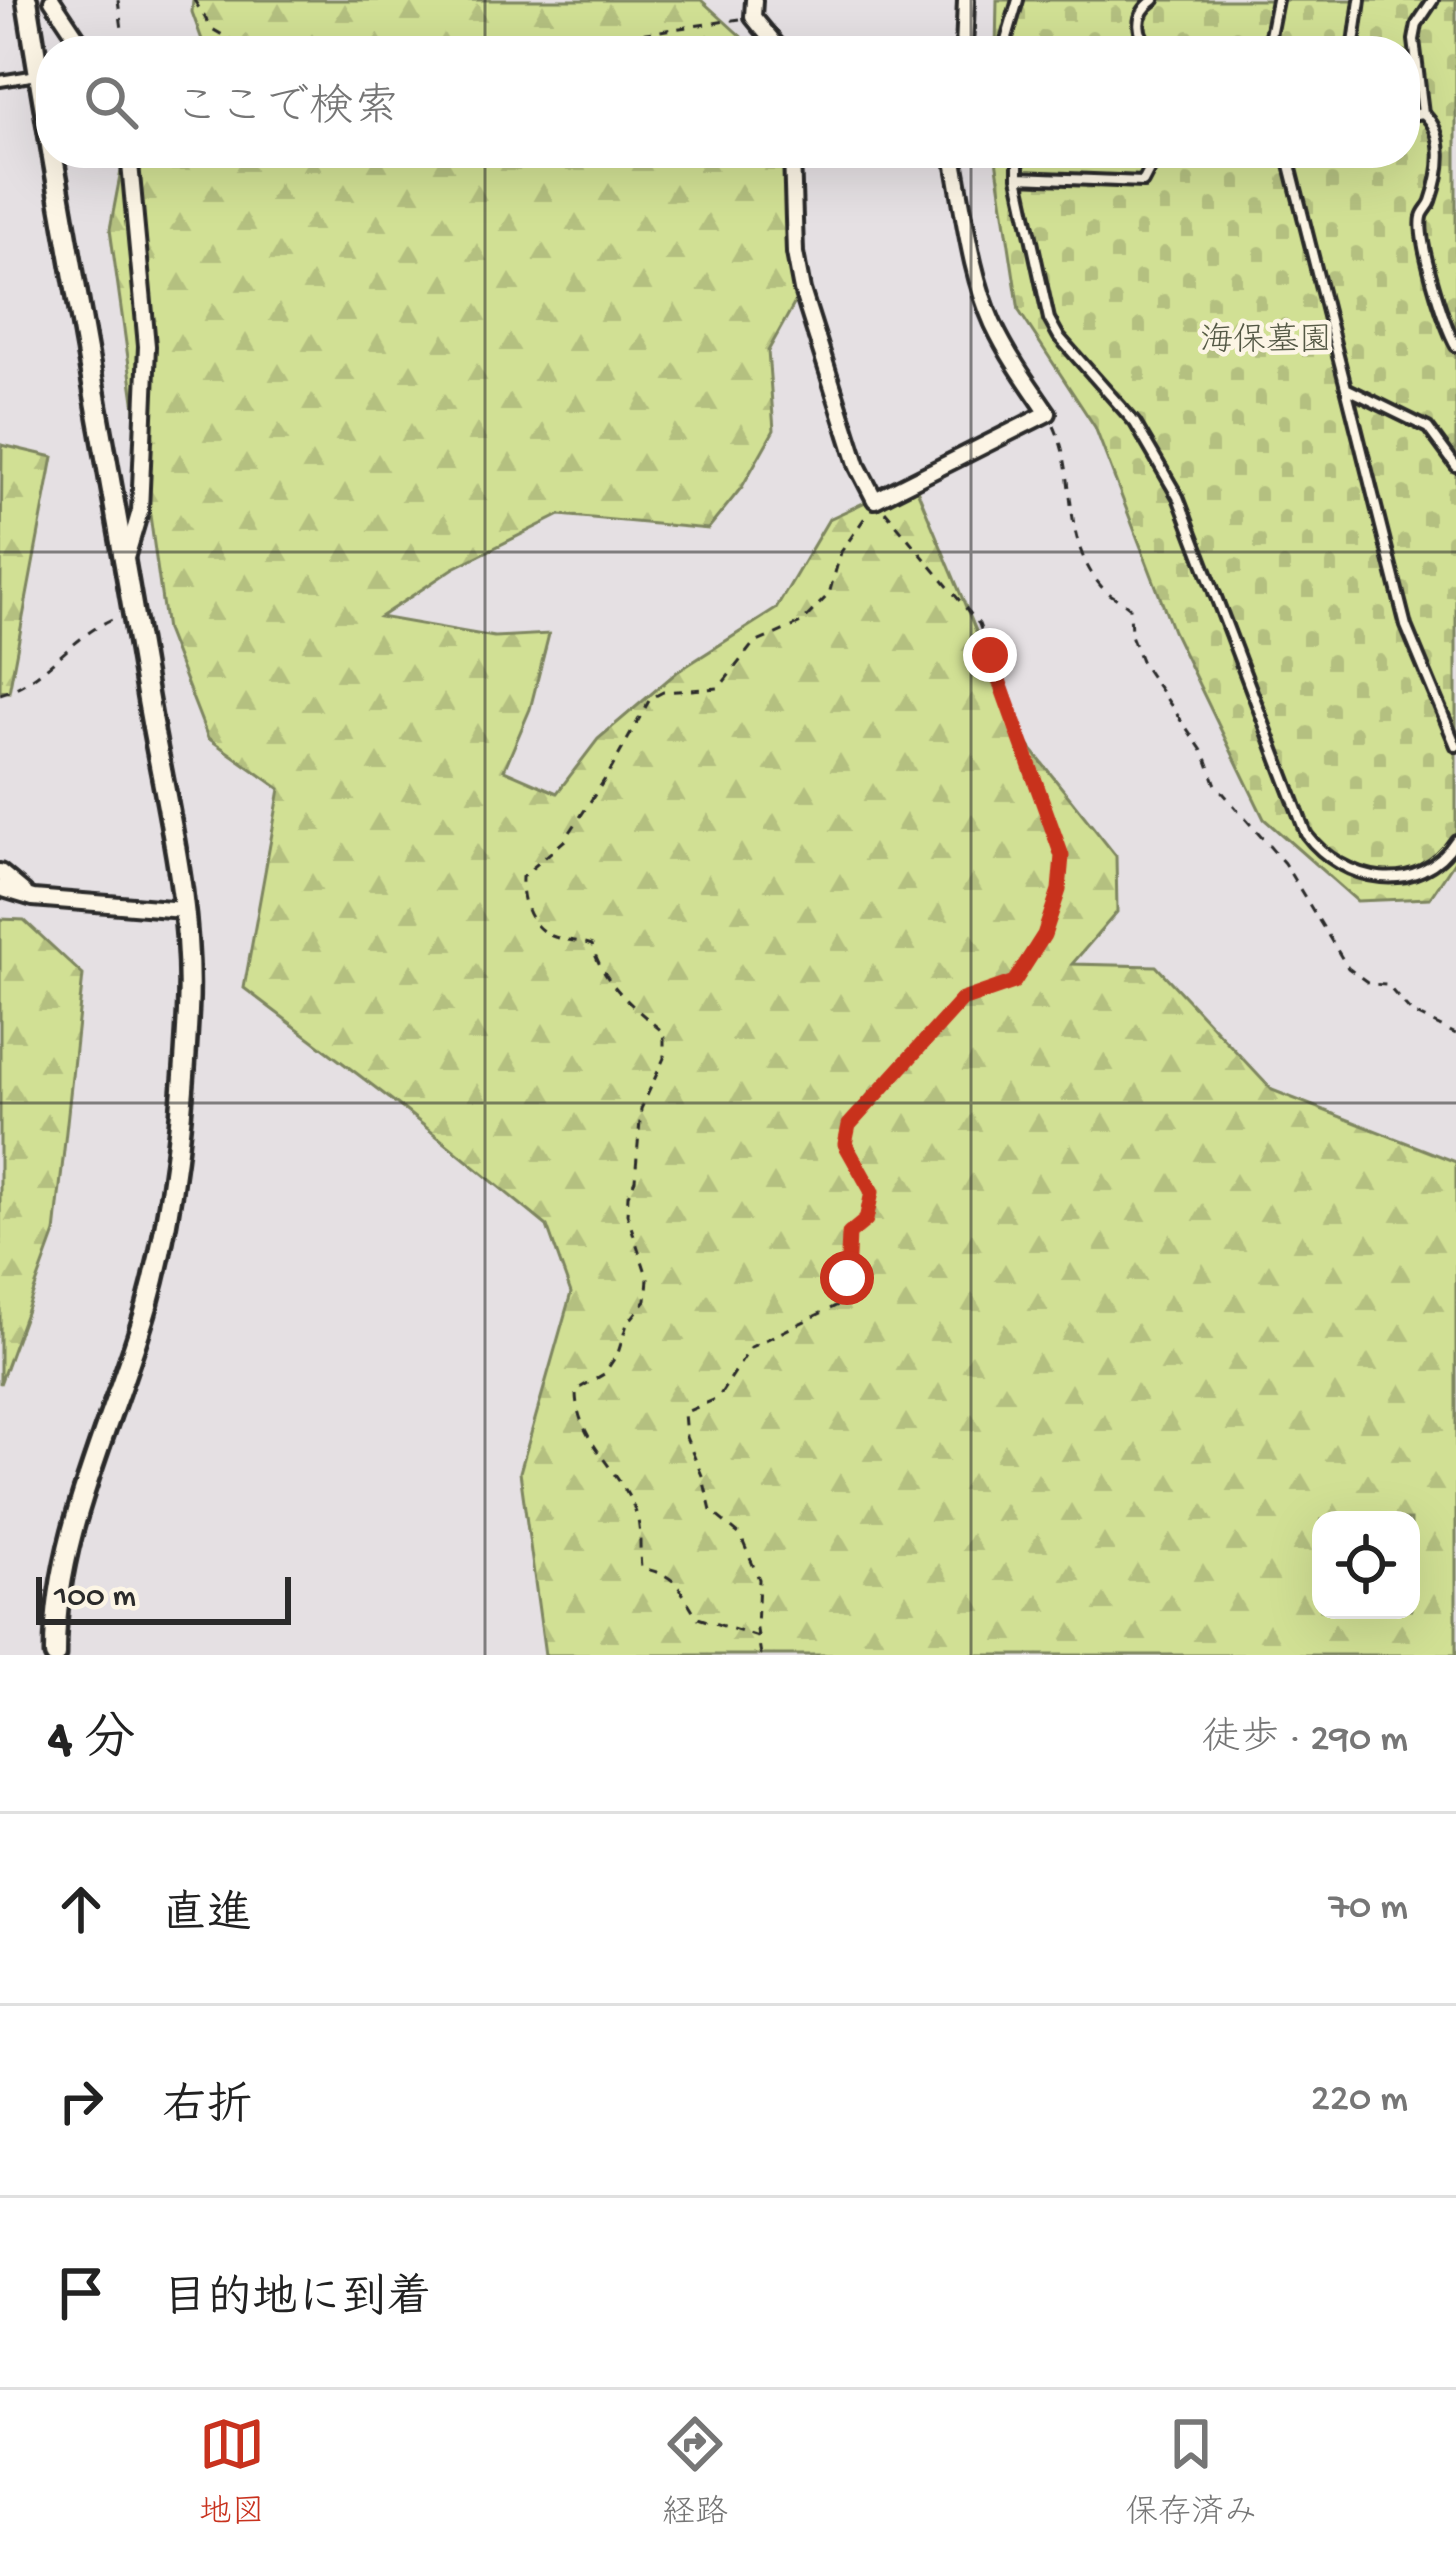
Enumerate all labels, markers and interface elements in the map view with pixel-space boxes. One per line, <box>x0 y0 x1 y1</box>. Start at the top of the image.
search box <box>36 36 1420 168</box>
icon: search <box>78 69 144 135</box>
text: ここで検索 <box>174 84 399 137</box>
park label: 海保墓園 <box>1200 322 1332 362</box>
route end <box>963 628 1017 682</box>
route start <box>820 1251 874 1305</box>
map controls <box>1312 1511 1420 1619</box>
button: locate <box>1312 1511 1420 1619</box>
scale bar <box>36 1571 291 1624</box>
text: 100 m <box>54 1579 136 1617</box>
text: 4 分 <box>48 1713 135 1773</box>
text: 徒歩 · 290 m <box>1202 1718 1408 1764</box>
icon: ahead <box>48 1876 114 1942</box>
text: 70 m <box>1329 1886 1408 1932</box>
text: 直進 <box>162 1891 252 1944</box>
icon: right <box>48 2068 114 2134</box>
text: 220 m <box>1311 2078 1408 2124</box>
text: 右折 <box>162 2083 252 2136</box>
icon: arrive <box>48 2260 114 2326</box>
text: 目的地に到着 <box>162 2275 432 2328</box>
tab: 地図 <box>199 2411 265 2534</box>
tab: 経路 <box>662 2411 728 2534</box>
tab: 保存済み <box>1125 2411 1257 2534</box>

